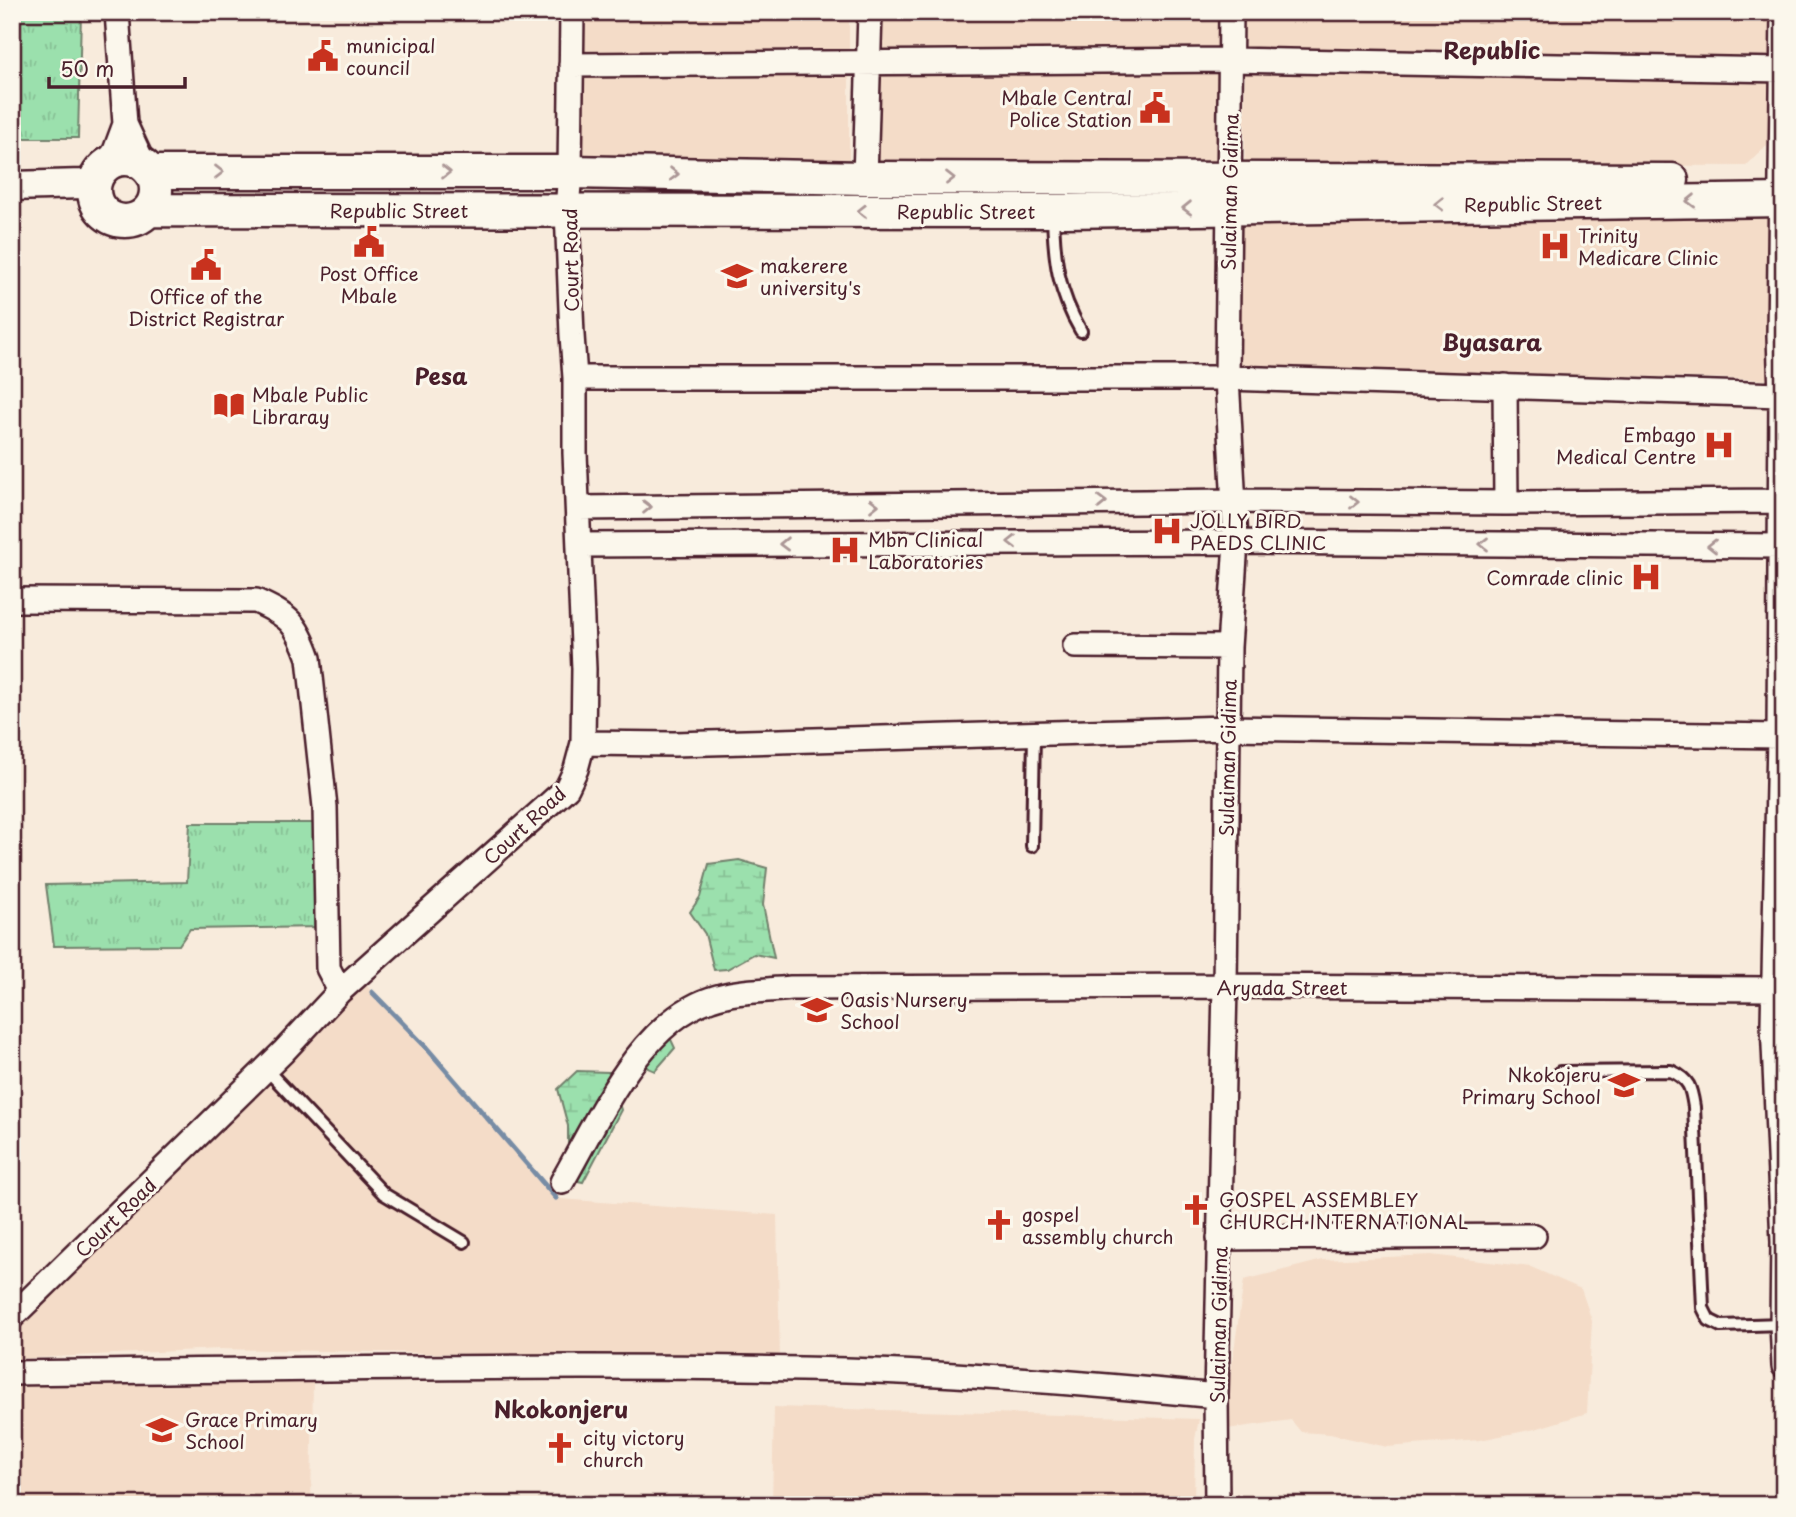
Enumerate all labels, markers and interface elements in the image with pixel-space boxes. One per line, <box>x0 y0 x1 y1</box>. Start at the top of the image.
place label: municipal council <box>346 31 436 81</box>
district label: Republic <box>1443 32 1541 67</box>
public building icon: municipal council <box>306 39 340 73</box>
scale bar <box>49 46 186 90</box>
text: 50 m <box>60 52 114 84</box>
place label: Mbale Central Police Station <box>1001 83 1132 133</box>
public building icon: Mbale Central Police Station <box>1138 91 1172 125</box>
street label: Sulaiman Gidima <box>1214 113 1244 271</box>
one-way arrow <box>214 164 225 180</box>
one-way arrow <box>442 164 452 180</box>
one-way arrow <box>669 166 680 182</box>
one-way arrow <box>946 170 956 186</box>
street label: Republic Street <box>1464 188 1603 218</box>
one-way arrow <box>1685 194 1696 209</box>
street label: Republic Street <box>330 196 468 224</box>
street label: Republic Street <box>897 197 1035 225</box>
one-way arrow <box>1433 197 1444 212</box>
one-way arrow <box>1181 200 1192 216</box>
one-way arrow <box>856 203 866 219</box>
street label: Court Road <box>555 208 585 312</box>
place label: Trinity Medicare Clinic <box>1578 221 1718 271</box>
public building icon: Post Office Mbale <box>352 225 386 259</box>
hospital icon: Trinity Medicare Clinic <box>1538 229 1572 263</box>
public building icon: Office of the District Registrar <box>189 248 223 282</box>
place label: makerere university's <box>760 251 861 301</box>
place label: Post Office Mbale <box>319 259 419 309</box>
school or university icon: makerere university's <box>720 259 754 293</box>
place label: Office of the District Registrar <box>128 282 285 332</box>
district label: Byasara <box>1442 324 1542 359</box>
district label: Pesa <box>414 358 468 393</box>
place label: Mbale Public Libraray <box>252 380 368 430</box>
library icon: Mbale Public Libraray <box>212 388 246 422</box>
place label: Embago Medical Centre <box>1556 420 1696 470</box>
hospital icon: Embago Medical Centre <box>1702 428 1736 462</box>
one-way arrow <box>1349 494 1359 510</box>
one-way arrow <box>1096 495 1107 510</box>
one-way arrow <box>869 497 880 513</box>
one-way arrow <box>642 499 652 515</box>
place label: JOLLY BIRD PAEDS CLINIC <box>1190 506 1327 556</box>
hospital icon: JOLLY BIRD PAEDS CLINIC <box>1150 514 1184 548</box>
place label: Mbn Clinical Laboratories <box>868 525 983 575</box>
hospital icon: Mbn Clinical Laboratories <box>828 533 862 567</box>
one-way arrow <box>1006 534 1017 550</box>
one-way arrow <box>779 536 790 551</box>
one-way arrow <box>1479 536 1489 552</box>
one-way arrow <box>1706 538 1717 554</box>
hospital icon: Comrade clinic <box>1629 560 1663 594</box>
place label: Comrade clinic <box>1486 563 1623 591</box>
street label: Sulaiman Gidima <box>1212 679 1242 837</box>
street label: Court Road <box>476 779 572 871</box>
street label: Aryada Street <box>1216 973 1348 1001</box>
place label: Oasis Nursery School <box>840 985 968 1035</box>
school or university icon: Oasis Nursery School <box>800 993 834 1027</box>
place label: Nkokojeru Primary School <box>1461 1060 1601 1110</box>
school or university icon: Nkokojeru Primary School <box>1607 1068 1641 1102</box>
street label: Court Road <box>68 1171 162 1263</box>
place label: GOSPEL ASSEMBLEY CHURCH INTERNATIONAL <box>1219 1185 1468 1235</box>
church icon: GOSPEL ASSEMBLEY CHURCH INTERNATIONAL <box>1179 1193 1213 1227</box>
place label: gospel assembly church <box>1022 1200 1174 1250</box>
church icon: gospel assembly church <box>982 1208 1016 1242</box>
street label: Sulaiman Gidima <box>1203 1246 1233 1404</box>
district label: Nkokonjeru <box>494 1391 628 1426</box>
place label: Grace Primary School <box>185 1405 318 1455</box>
school or university icon: Grace Primary School <box>145 1413 179 1447</box>
place label: city victory church <box>583 1423 684 1473</box>
church icon: city victory church <box>543 1431 577 1465</box>

